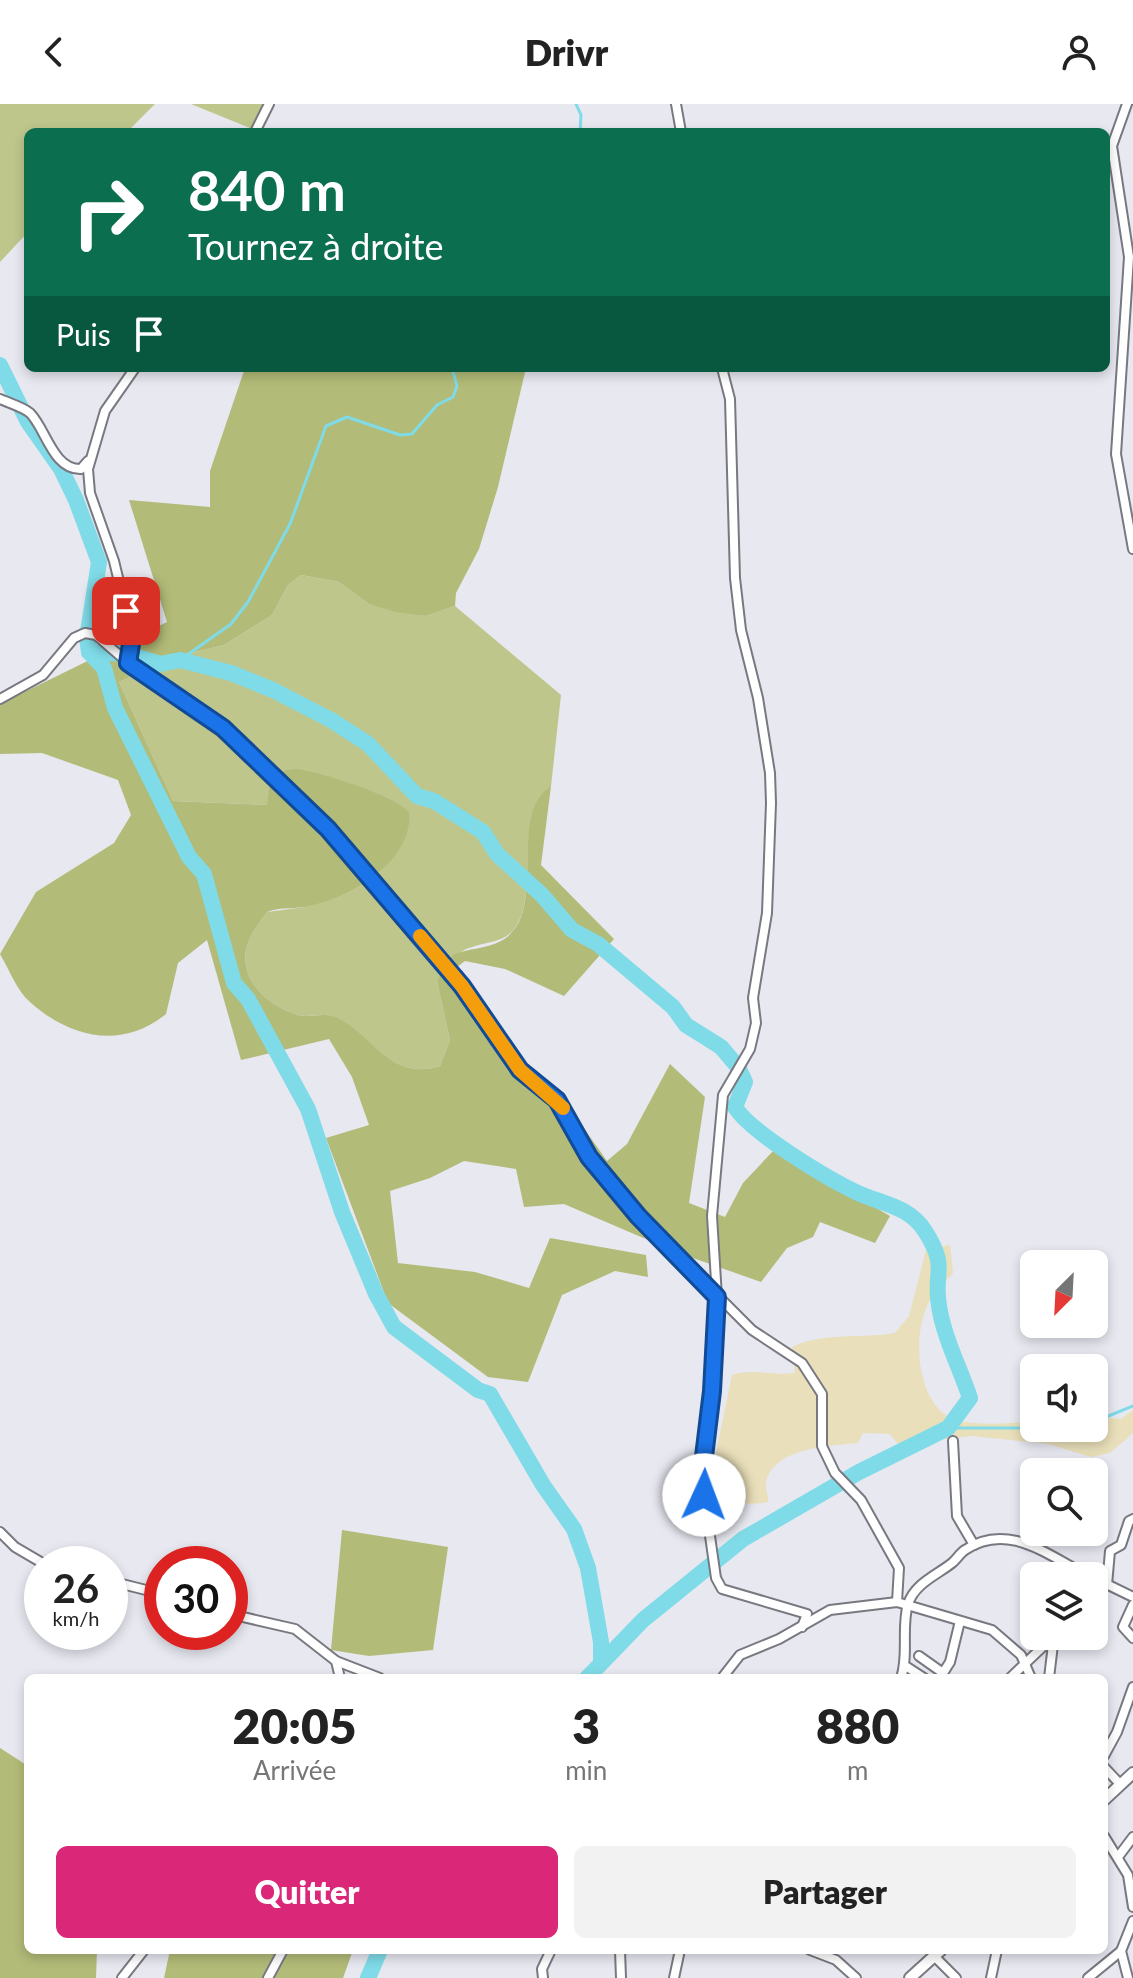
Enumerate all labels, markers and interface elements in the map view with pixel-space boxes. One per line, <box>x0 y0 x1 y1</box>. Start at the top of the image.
icon: back <box>32 30 76 74</box>
text: Drivr <box>525 30 608 74</box>
icon: person <box>1057 30 1101 74</box>
text: 840 m <box>188 156 346 223</box>
icon: right <box>56 160 160 264</box>
text: Tournez à droite <box>188 224 444 268</box>
icon: arrive <box>127 312 171 356</box>
text: Puis <box>56 316 111 352</box>
pin <box>92 577 160 645</box>
icon: arrive <box>104 589 148 633</box>
north arrow <box>1020 1250 1108 1338</box>
map controls <box>1020 1250 1108 1650</box>
button: sound <box>1020 1354 1108 1442</box>
position arrow <box>662 1453 746 1537</box>
button: search <box>1020 1458 1108 1546</box>
speed limit sign: 30 <box>144 1546 248 1650</box>
button: layers <box>1020 1562 1108 1650</box>
text: 26 <box>53 1564 99 1612</box>
text: km/h <box>53 1606 99 1630</box>
text: 20:05 <box>233 1697 357 1754</box>
text: 3 <box>572 1697 600 1754</box>
text: 880 <box>816 1697 899 1754</box>
text: Arrivée <box>253 1754 336 1786</box>
text: min <box>565 1754 607 1786</box>
text: m <box>847 1754 868 1786</box>
button: Quitter <box>56 1846 558 1938</box>
button: Partager <box>574 1846 1076 1938</box>

